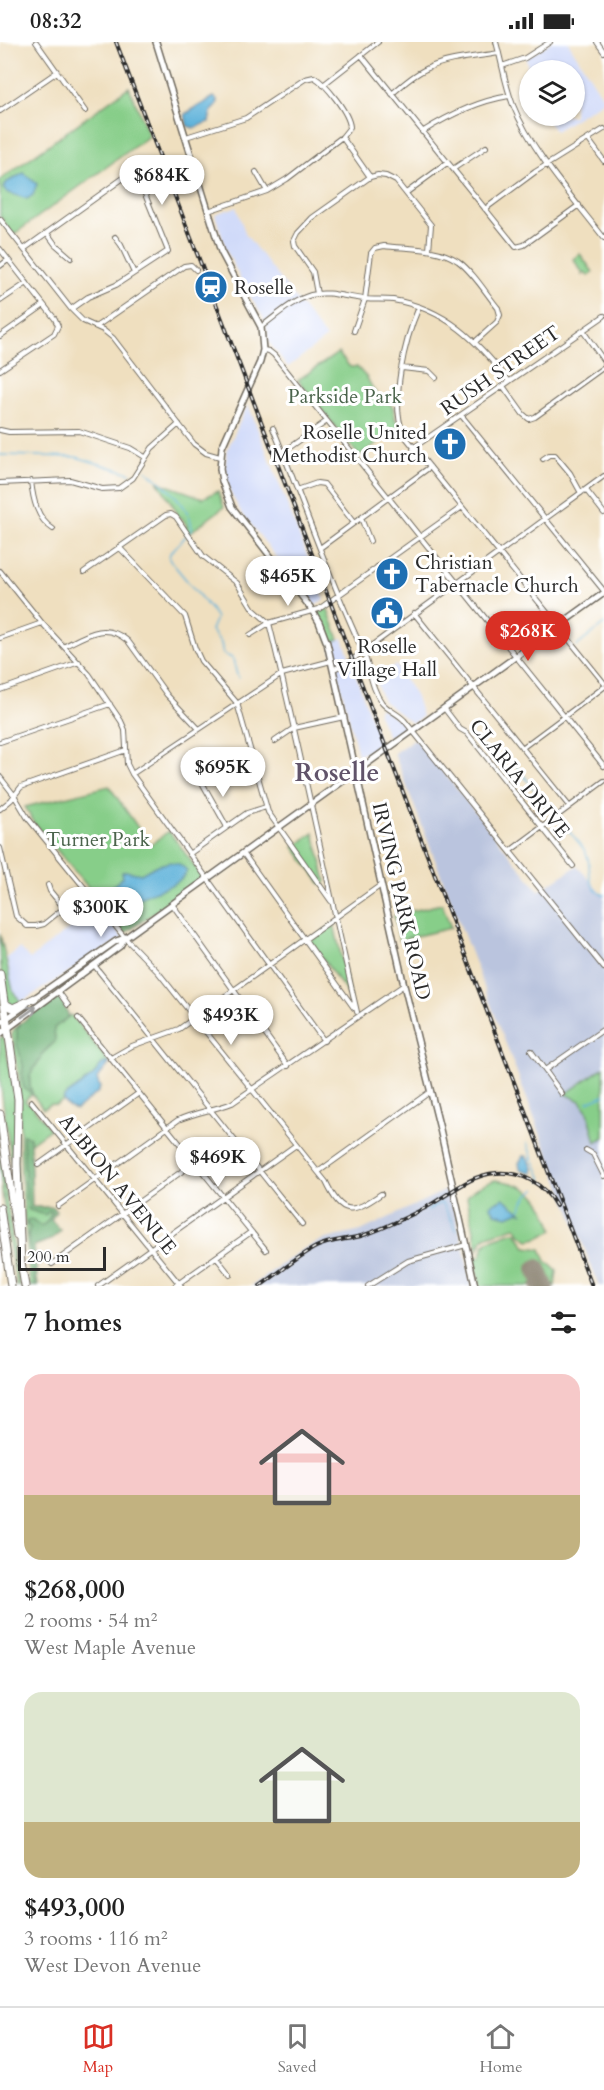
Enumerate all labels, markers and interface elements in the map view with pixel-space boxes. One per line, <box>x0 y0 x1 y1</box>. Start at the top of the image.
text: 08:32 <box>30 6 81 36</box>
map controls <box>519 60 585 126</box>
button: layers <box>519 60 585 126</box>
pin: $684K <box>120 155 204 206</box>
text: $684K <box>133 161 191 188</box>
station icon: Roselle <box>193 269 229 305</box>
place label: Roselle <box>234 274 294 301</box>
street label: RUSH STREET <box>435 319 566 422</box>
park label: Parkside Park <box>288 383 402 410</box>
place label: Roselle United Methodist Church <box>272 419 427 469</box>
church icon: Roselle United Methodist Church <box>432 426 468 462</box>
place label: Christian Tabernacle Church <box>415 549 579 599</box>
pin: $465K <box>246 556 330 607</box>
church icon: Christian Tabernacle Church <box>374 556 410 592</box>
text: $465K <box>259 562 317 589</box>
public building icon: Roselle Village Hall <box>369 595 405 631</box>
pin: $268K <box>486 611 570 662</box>
text: $268K <box>499 617 557 644</box>
place label: Roselle Village Hall <box>337 633 437 683</box>
street label: CLARIA DRIVE <box>463 713 576 843</box>
pin: $695K <box>181 747 265 798</box>
text: $695K <box>194 753 252 780</box>
district label: Roselle <box>295 755 379 790</box>
street label: IRVING PARK ROAD <box>366 800 437 1003</box>
park label: Turner Park <box>46 826 151 853</box>
pin: $300K <box>59 887 143 938</box>
text: $300K <box>72 893 130 920</box>
pin: $493K <box>189 995 273 1046</box>
text: $493K <box>202 1001 260 1028</box>
one-way arrow <box>20 1006 36 1019</box>
street label: ALBION AVENUE <box>53 1108 183 1260</box>
pin: $469K <box>176 1137 260 1188</box>
text: $469K <box>189 1143 247 1170</box>
scale bar <box>18 1244 106 1272</box>
text: 200 m <box>27 1246 69 1268</box>
text: 7 homes <box>24 1305 122 1340</box>
icon: filters <box>547 1306 580 1339</box>
icon: home <box>248 1413 356 1521</box>
text: $268,000 <box>24 1572 125 1607</box>
text: 2 rooms · 54 m² <box>24 1607 157 1634</box>
text: West Maple Avenue <box>24 1634 196 1661</box>
icon: home <box>248 1731 356 1839</box>
text: $493,000 <box>24 1890 125 1925</box>
text: 3 rooms · 116 m² <box>24 1925 168 1952</box>
text: West Devon Avenue <box>24 1952 201 1979</box>
tab: Map <box>82 2020 115 2078</box>
tab: Saved <box>278 2020 316 2078</box>
tab: Home <box>480 2020 522 2078</box>

